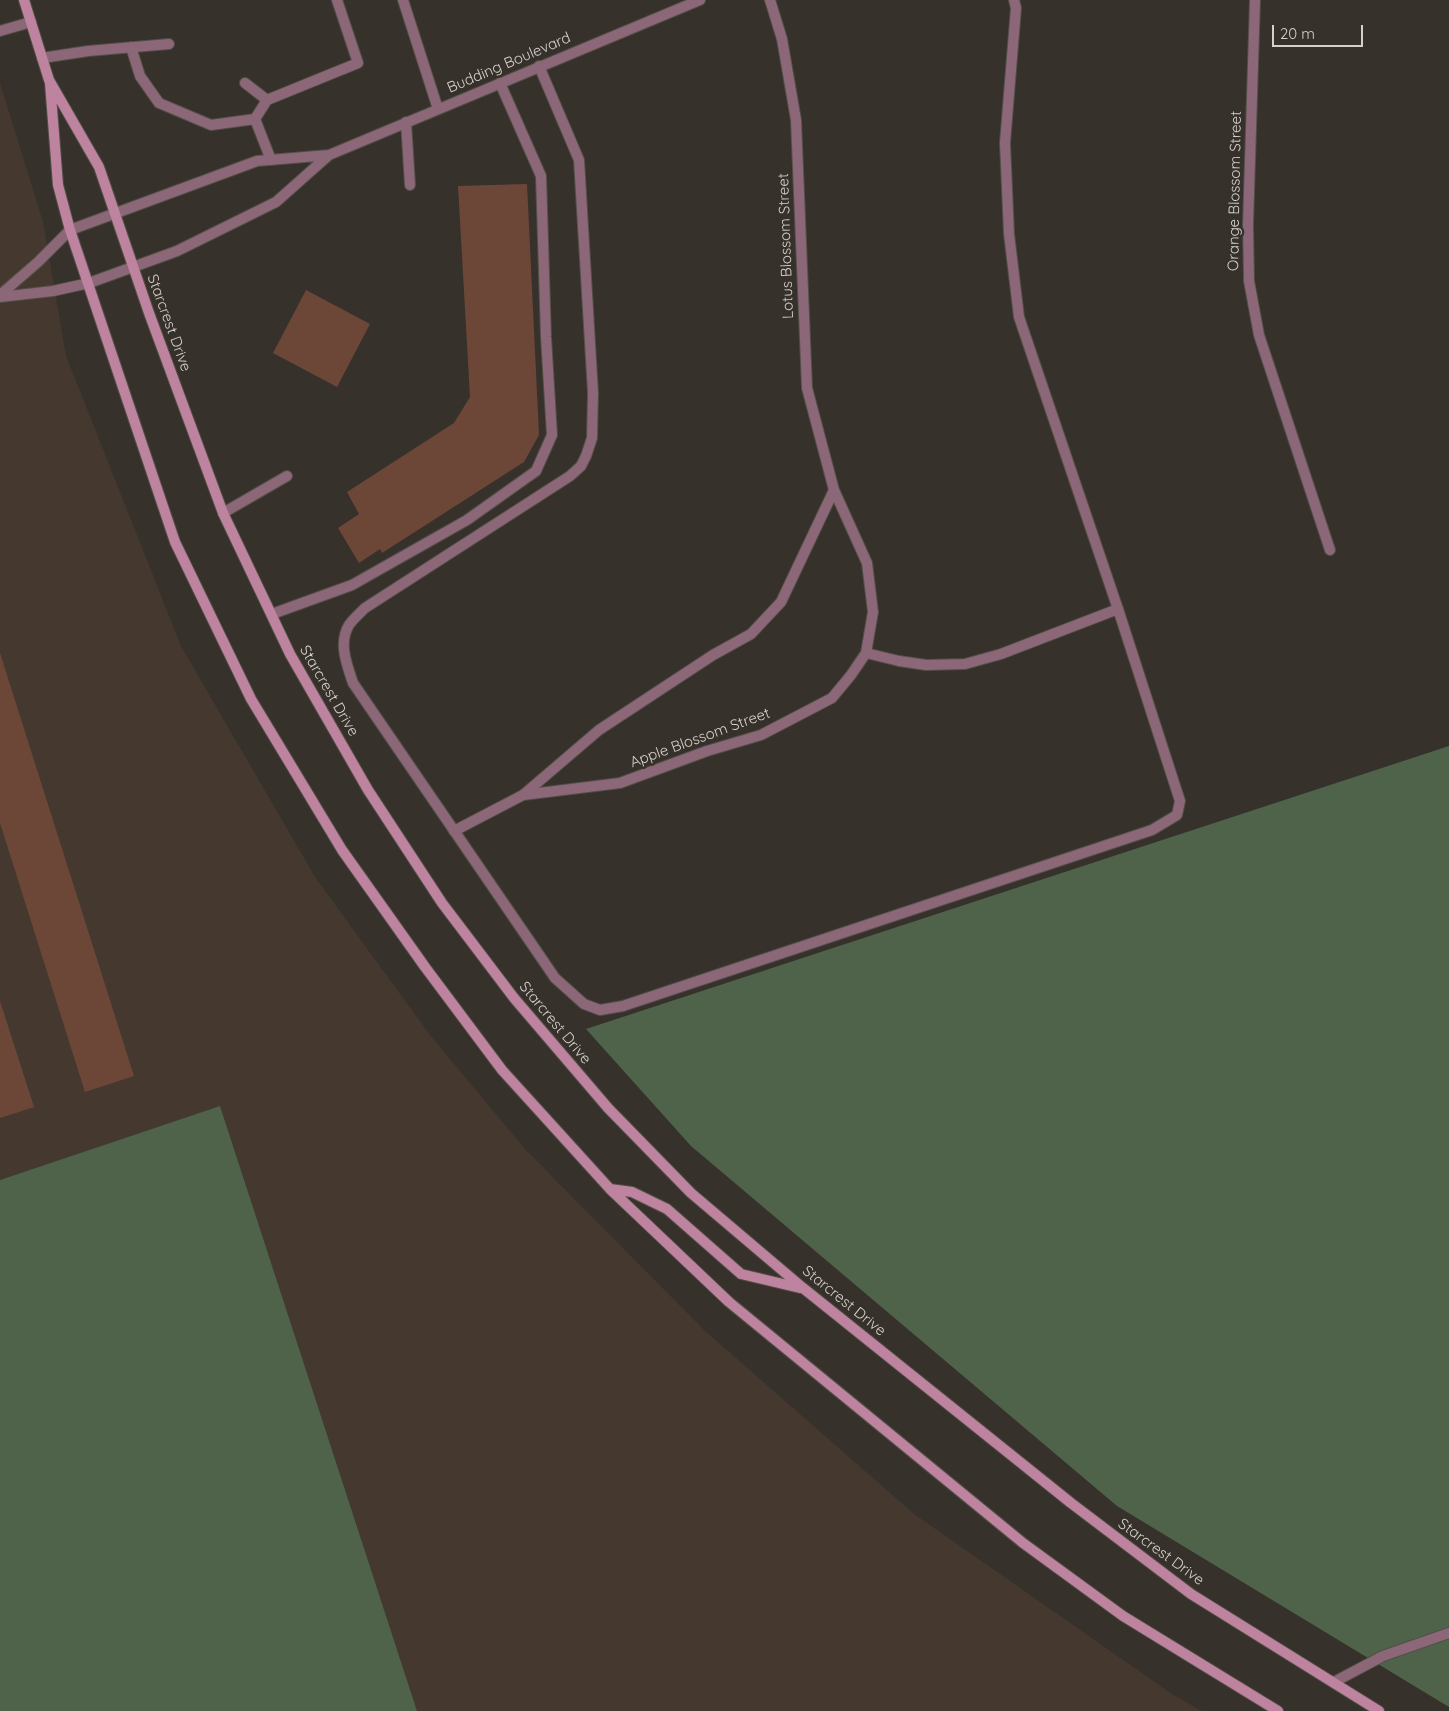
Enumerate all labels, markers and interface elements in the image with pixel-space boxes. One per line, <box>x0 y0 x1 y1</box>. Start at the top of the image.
scale bar <box>1274 15 1365 47</box>
text: 20 m <box>1280 24 1315 43</box>
street label: Budding Boulevard <box>445 29 573 97</box>
street label: Orange Blossom Street <box>1225 111 1245 271</box>
street label: Lotus Blossom Street <box>774 173 798 319</box>
street label: Starcrest Drive <box>143 272 195 374</box>
street label: Starcrest Drive <box>296 642 362 740</box>
street label: Apple Blossom Street <box>628 704 772 772</box>
street label: Starcrest Drive <box>515 978 595 1068</box>
street label: Starcrest Drive <box>799 1262 889 1340</box>
street label: Starcrest Drive <box>1114 1515 1208 1589</box>

